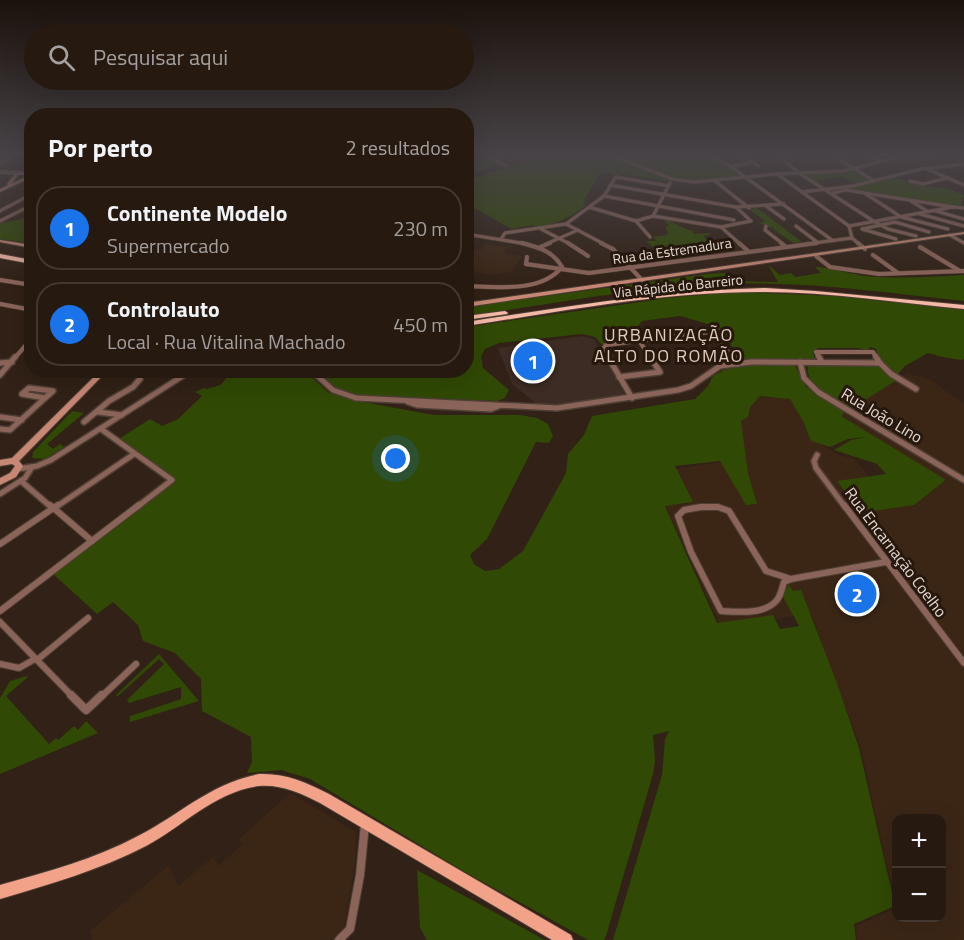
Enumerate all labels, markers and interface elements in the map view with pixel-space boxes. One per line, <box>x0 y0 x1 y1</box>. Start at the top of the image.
search box <box>24 24 474 90</box>
text: Pesquisar aqui <box>93 40 228 74</box>
icon: search <box>45 41 78 74</box>
text: Por perto <box>48 128 153 167</box>
text: 2 resultados <box>346 132 450 163</box>
text: Continente Modelo <box>107 196 287 230</box>
text: 1 <box>64 213 75 244</box>
text: 230 m <box>393 213 448 244</box>
text: Supermercado <box>107 230 229 261</box>
street label: Rua da Estremadura <box>611 232 733 269</box>
street label: Via Rápida do Barreiro <box>612 268 744 303</box>
text: Controlauto <box>107 292 220 326</box>
text: 2 <box>64 309 75 340</box>
text: 450 m <box>393 309 448 340</box>
district label: URBANIZAÇÃO ALTO DO ROMÃO <box>594 321 744 369</box>
text: Local · Rua Vitalina Machado <box>107 326 346 357</box>
pin: 1 <box>514 338 552 384</box>
street label: Rua João Lino <box>837 381 927 449</box>
your location <box>381 444 410 473</box>
street label: Rua Encarnação Coelho <box>839 482 953 622</box>
pin: 2 <box>838 572 876 616</box>
map controls <box>892 814 946 922</box>
button: + <box>892 814 946 868</box>
button: − <box>892 868 946 922</box>

